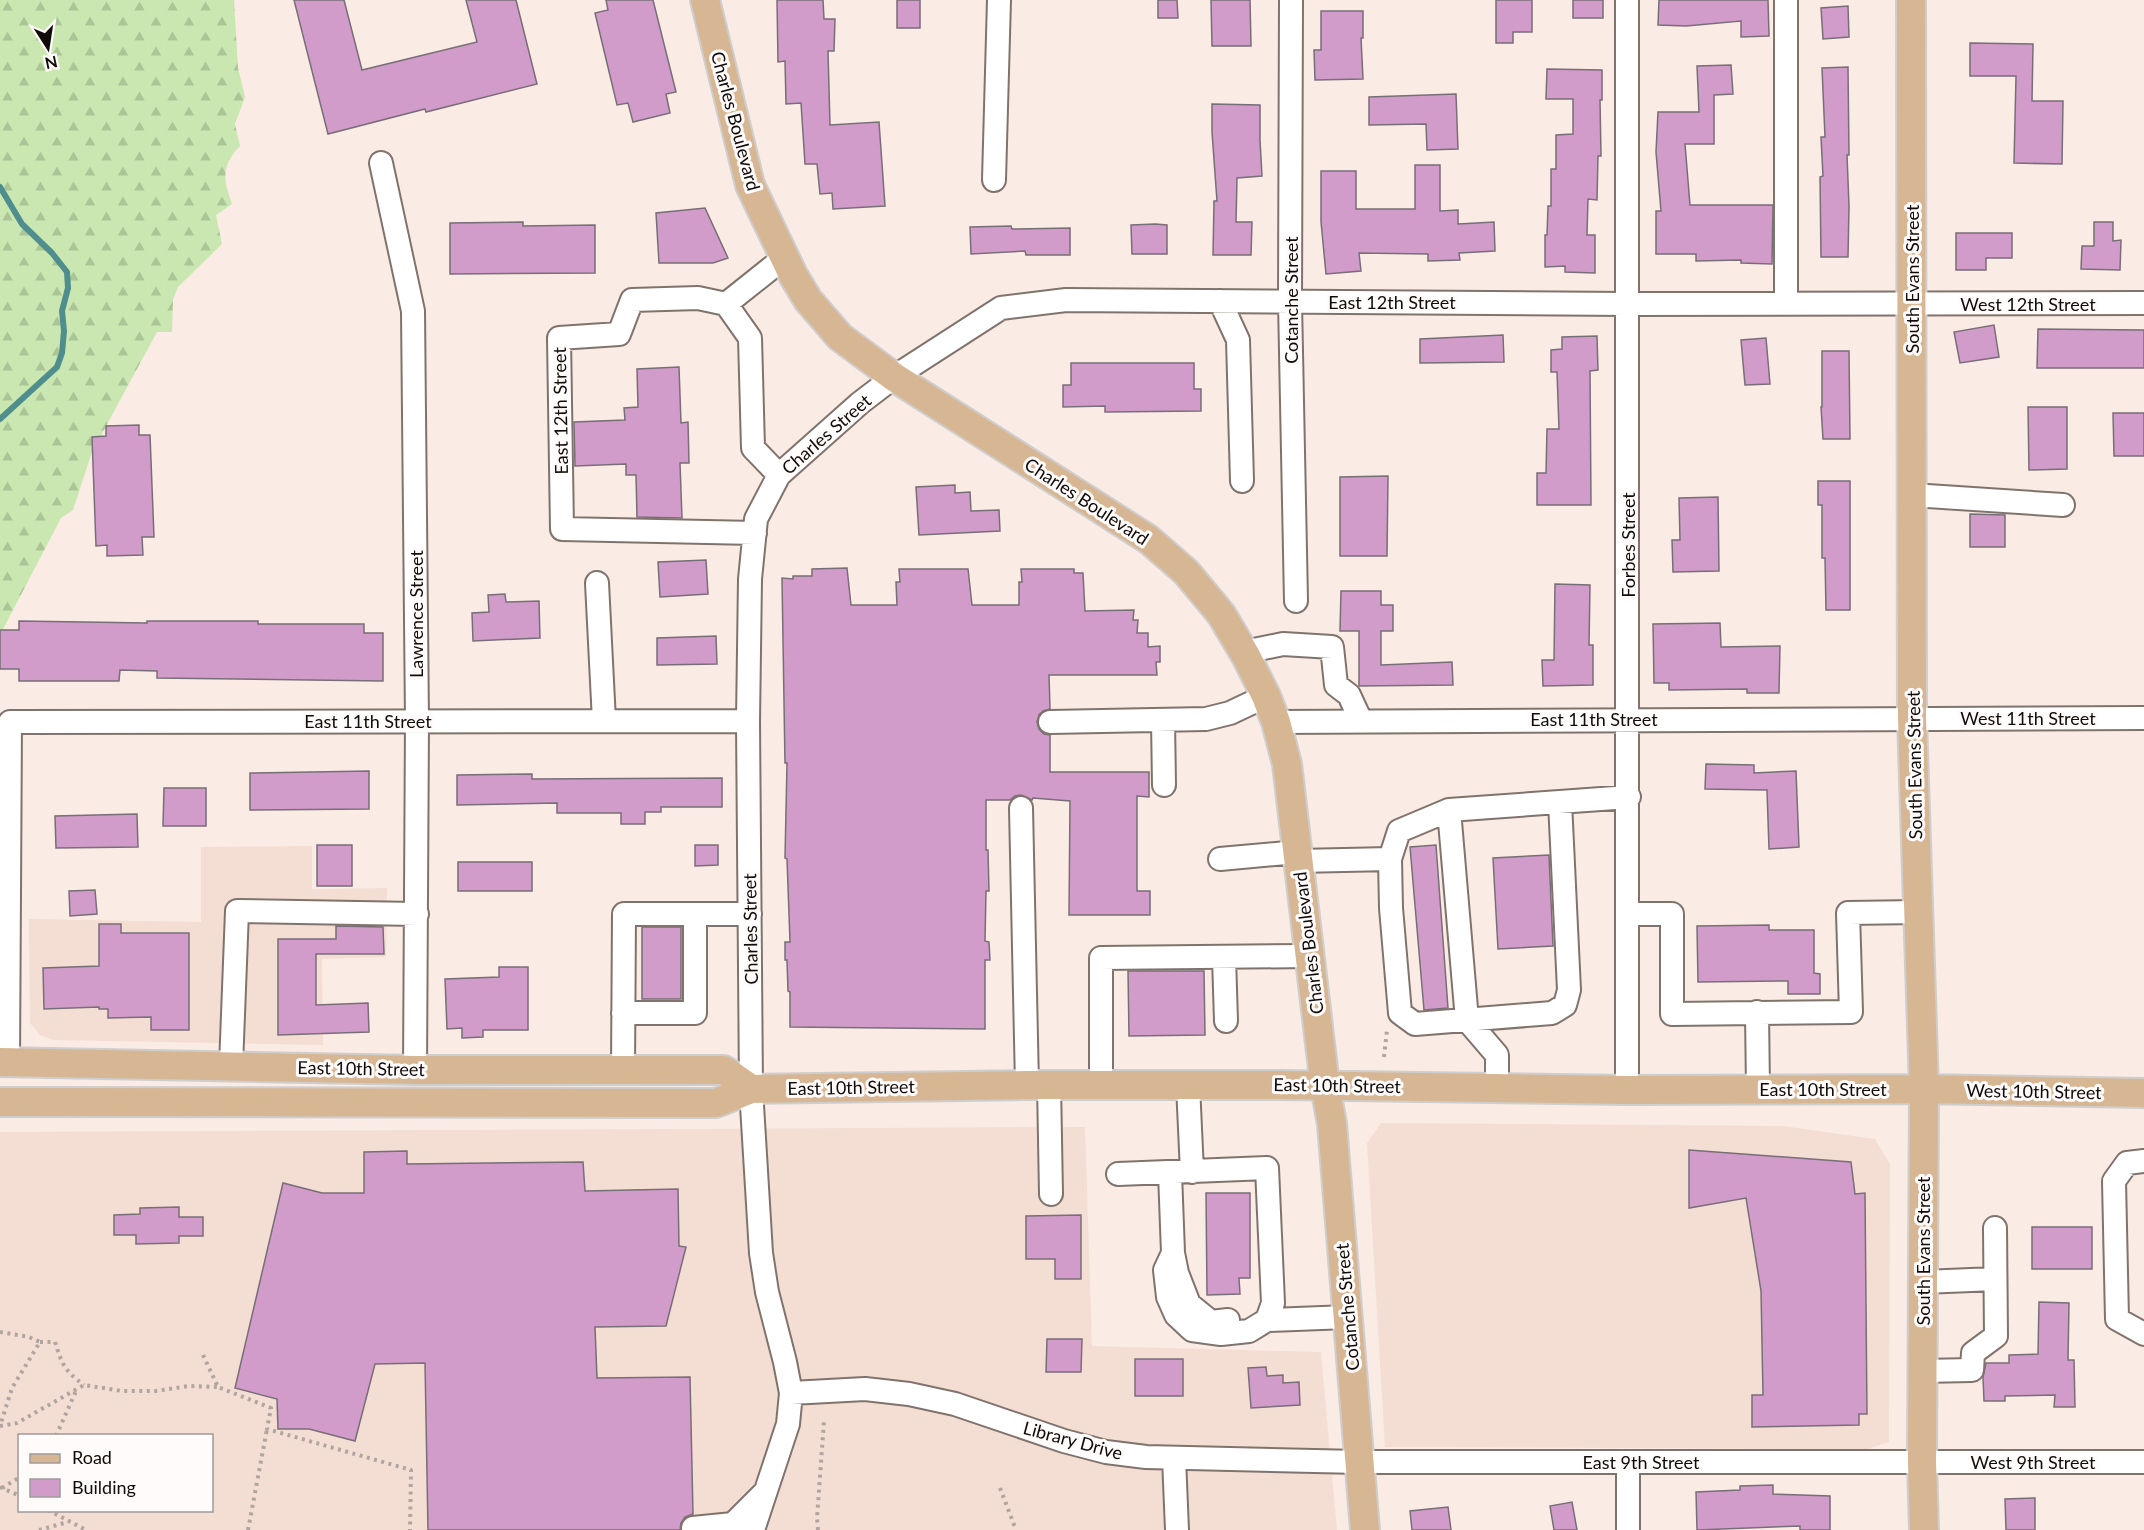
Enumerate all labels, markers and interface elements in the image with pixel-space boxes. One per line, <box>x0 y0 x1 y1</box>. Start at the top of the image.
north arrow <box>18 18 78 78</box>
street label: Charles Boulevard <box>707 49 765 193</box>
text: N <box>43 53 59 74</box>
street label: South Evans Street <box>1901 204 1923 353</box>
street label: Cotanche Street <box>1280 236 1302 364</box>
street label: East 12th Street <box>1328 291 1456 313</box>
street label: West 12th Street <box>1960 293 2096 315</box>
street label: East 12th Street <box>548 347 572 475</box>
street label: Charles Street <box>777 389 876 479</box>
street label: Charles Boulevard <box>1021 453 1153 549</box>
street label: Forbes Street <box>1617 492 1639 598</box>
street label: Lawrence Street <box>405 549 427 678</box>
street label: South Evans Street <box>1902 690 1926 840</box>
street label: West 11th Street <box>1960 707 2096 729</box>
street label: East 11th Street <box>1530 708 1658 730</box>
street label: East 11th Street <box>304 710 432 732</box>
street label: Charles Boulevard <box>1288 871 1328 1015</box>
street label: Charles Street <box>738 873 762 985</box>
street label: East 10th Street <box>297 1056 425 1080</box>
street label: East 10th Street <box>1273 1073 1401 1097</box>
street label: East 10th Street <box>787 1075 915 1099</box>
street label: East 10th Street <box>1759 1078 1887 1100</box>
street label: West 10th Street <box>1966 1079 2102 1103</box>
street label: South Evans Street <box>1912 1176 1934 1325</box>
street label: Cotanche Street <box>1330 1242 1364 1371</box>
street label: Library Drive <box>1021 1416 1125 1464</box>
legend <box>18 1434 213 1512</box>
text: Road <box>72 1446 112 1468</box>
street label: East 9th Street <box>1582 1451 1700 1473</box>
street label: West 9th Street <box>1971 1451 2096 1473</box>
text: Building <box>72 1476 136 1498</box>

